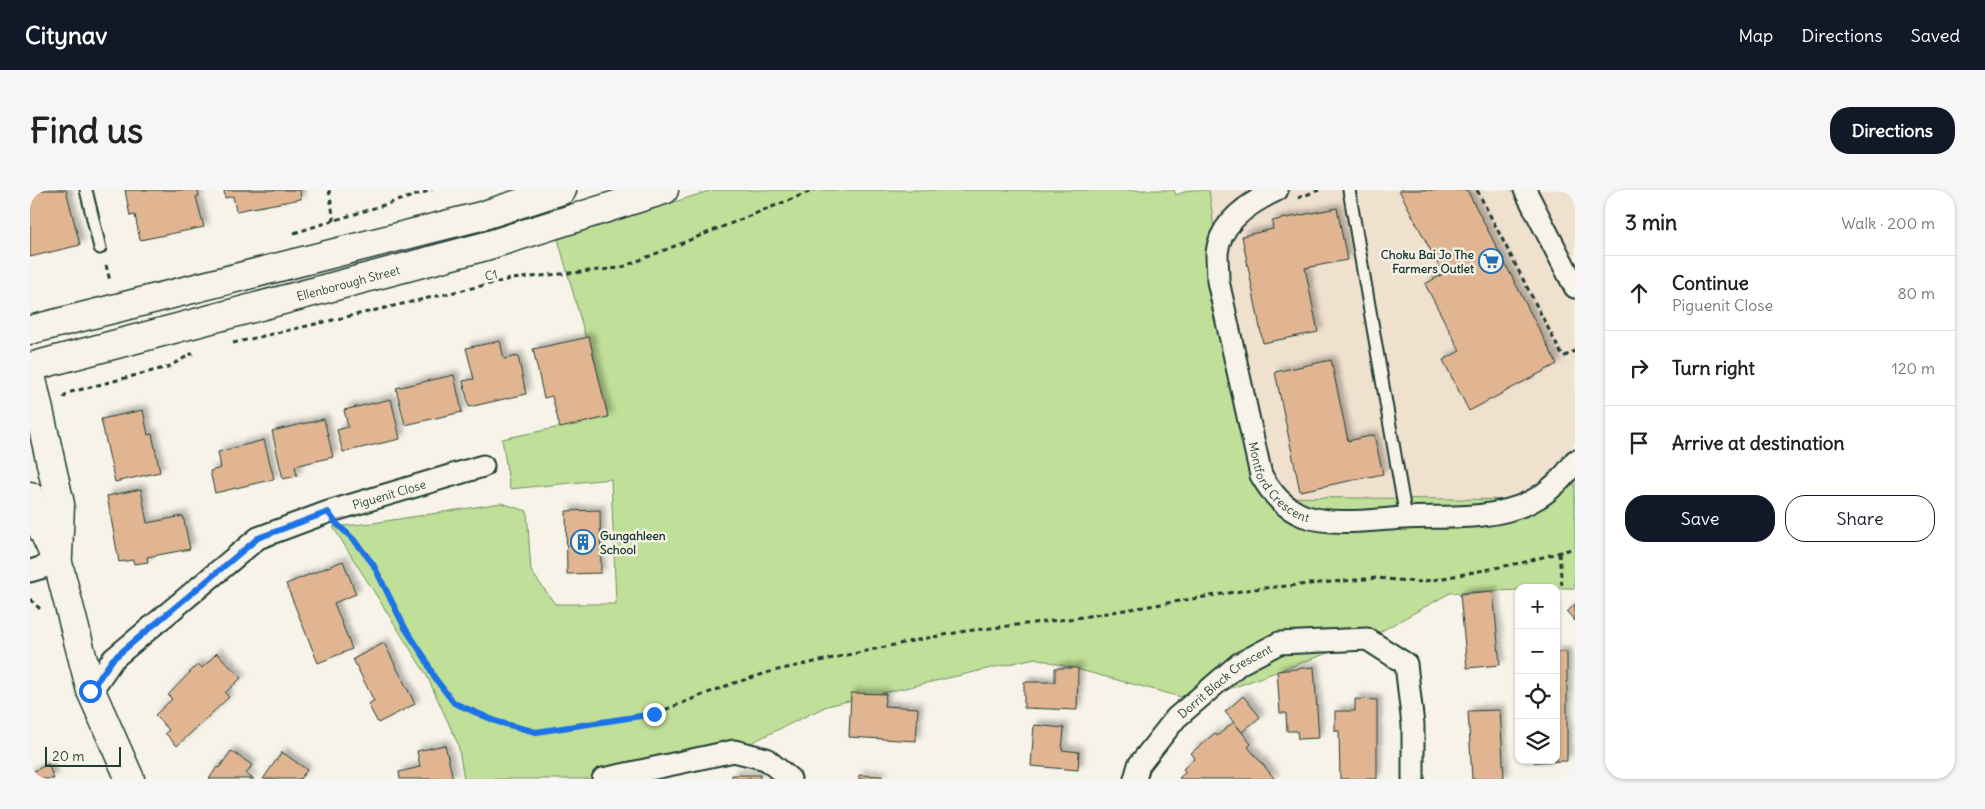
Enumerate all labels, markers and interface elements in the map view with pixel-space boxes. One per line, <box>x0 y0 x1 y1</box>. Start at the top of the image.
text: Citynav <box>25 20 107 50</box>
text: Map <box>1738 24 1773 47</box>
text: Directions <box>1801 24 1883 47</box>
text: Saved <box>1911 24 1960 47</box>
button: Directions <box>1830 107 1955 154</box>
text: Find us <box>30 108 143 152</box>
text: 3 min <box>1625 209 1677 236</box>
text: Walk · 200 m <box>1841 213 1935 233</box>
place label: Choku Bai Jo The Farmers Outlet <box>1381 247 1475 276</box>
supermarket icon: Choku Bai Jo The Farmers Outlet <box>1478 248 1504 274</box>
street label: Ellenborough Street <box>295 262 401 304</box>
street label: C1 <box>483 266 499 284</box>
text: Continue <box>1672 271 1749 295</box>
icon: ahead <box>1625 279 1653 307</box>
text: 80 m <box>1897 283 1935 303</box>
text: Piguenit Close <box>1672 295 1773 315</box>
icon: right <box>1625 354 1653 382</box>
text: Turn right <box>1672 356 1755 380</box>
text: 120 m <box>1892 358 1935 378</box>
icon: arrive <box>1625 429 1653 457</box>
text: Arrive at destination <box>1672 431 1845 455</box>
street label: Montford Crescent <box>1246 440 1311 525</box>
street label: Piguenit Close <box>350 476 428 512</box>
button: Save <box>1625 495 1775 542</box>
button: Share <box>1785 495 1935 542</box>
place label: Gungahleen School <box>600 528 666 557</box>
building icon: Gungahleen School <box>570 529 596 555</box>
map controls <box>1515 584 1560 764</box>
button: + <box>1515 584 1560 629</box>
button: − <box>1515 629 1560 674</box>
street label: Dorrit Black Crescent <box>1174 641 1274 721</box>
button: locate <box>1515 674 1560 719</box>
route start <box>79 680 102 703</box>
route end <box>643 703 666 726</box>
button: layers <box>1515 719 1560 764</box>
scale bar <box>45 744 121 767</box>
text: 20 m <box>52 747 85 765</box>

